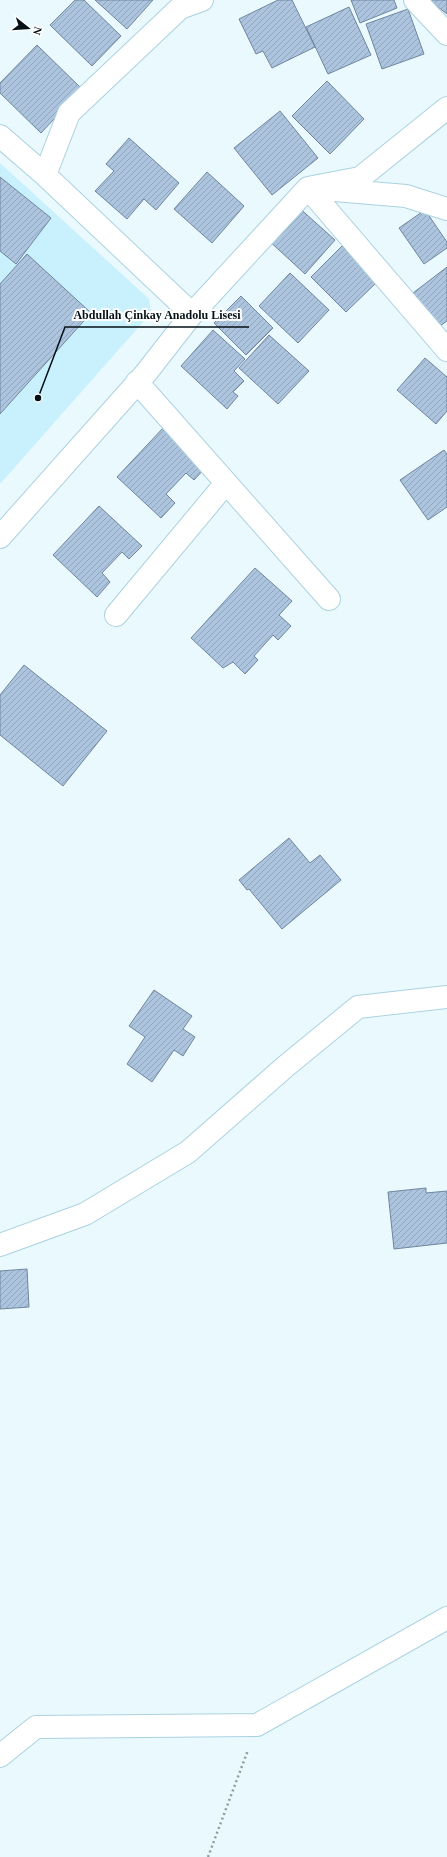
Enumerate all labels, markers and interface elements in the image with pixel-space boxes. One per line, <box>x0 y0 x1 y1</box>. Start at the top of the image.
north arrow <box>8 8 48 48</box>
text: N <box>31 25 44 37</box>
callout: Abdullah Çinkay Anadolu Lisesi <box>65 303 249 327</box>
text: Abdullah Çinkay Anadolu Lisesi <box>73 308 241 322</box>

